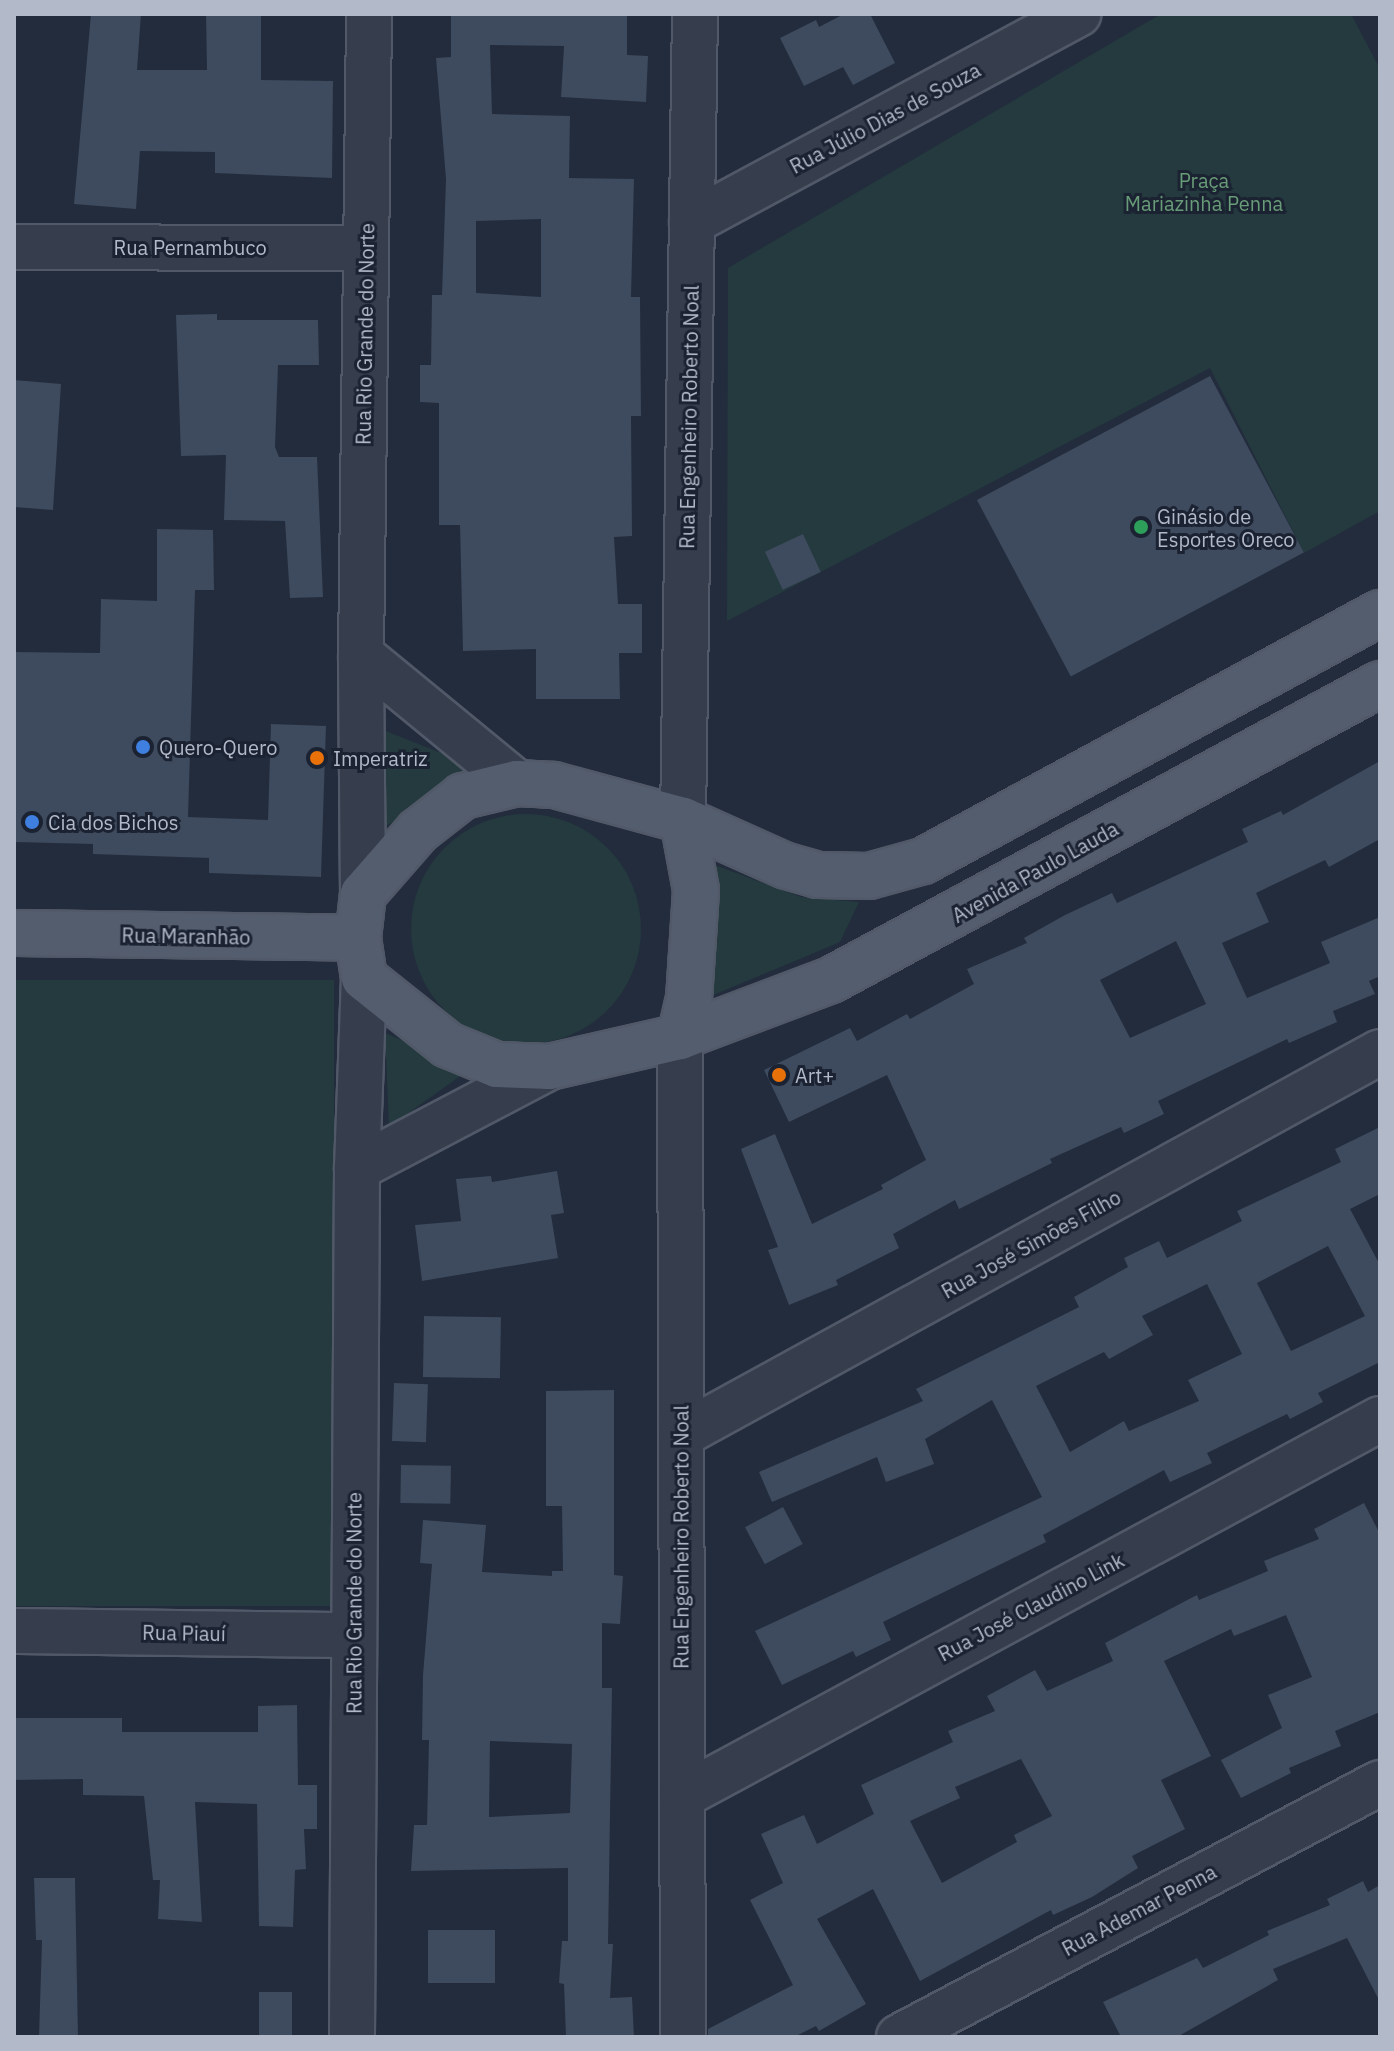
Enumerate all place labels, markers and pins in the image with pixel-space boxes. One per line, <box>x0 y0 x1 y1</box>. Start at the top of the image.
place label: Ginásio de Esportes Oreco <box>1157 504 1295 551</box>
marker: Ginásio de Esportes Oreco <box>1132 518 1150 536</box>
place label: Quero-Quero <box>159 735 277 759</box>
marker: Quero-Quero <box>134 738 152 756</box>
place label: Imperatriz <box>333 746 428 770</box>
marker: Imperatriz <box>308 749 326 767</box>
place label: Cia dos Bichos <box>48 810 178 834</box>
marker: Cia dos Bichos <box>23 813 41 831</box>
place label: Art+ <box>795 1063 834 1087</box>
marker: Art+ <box>770 1066 788 1084</box>

